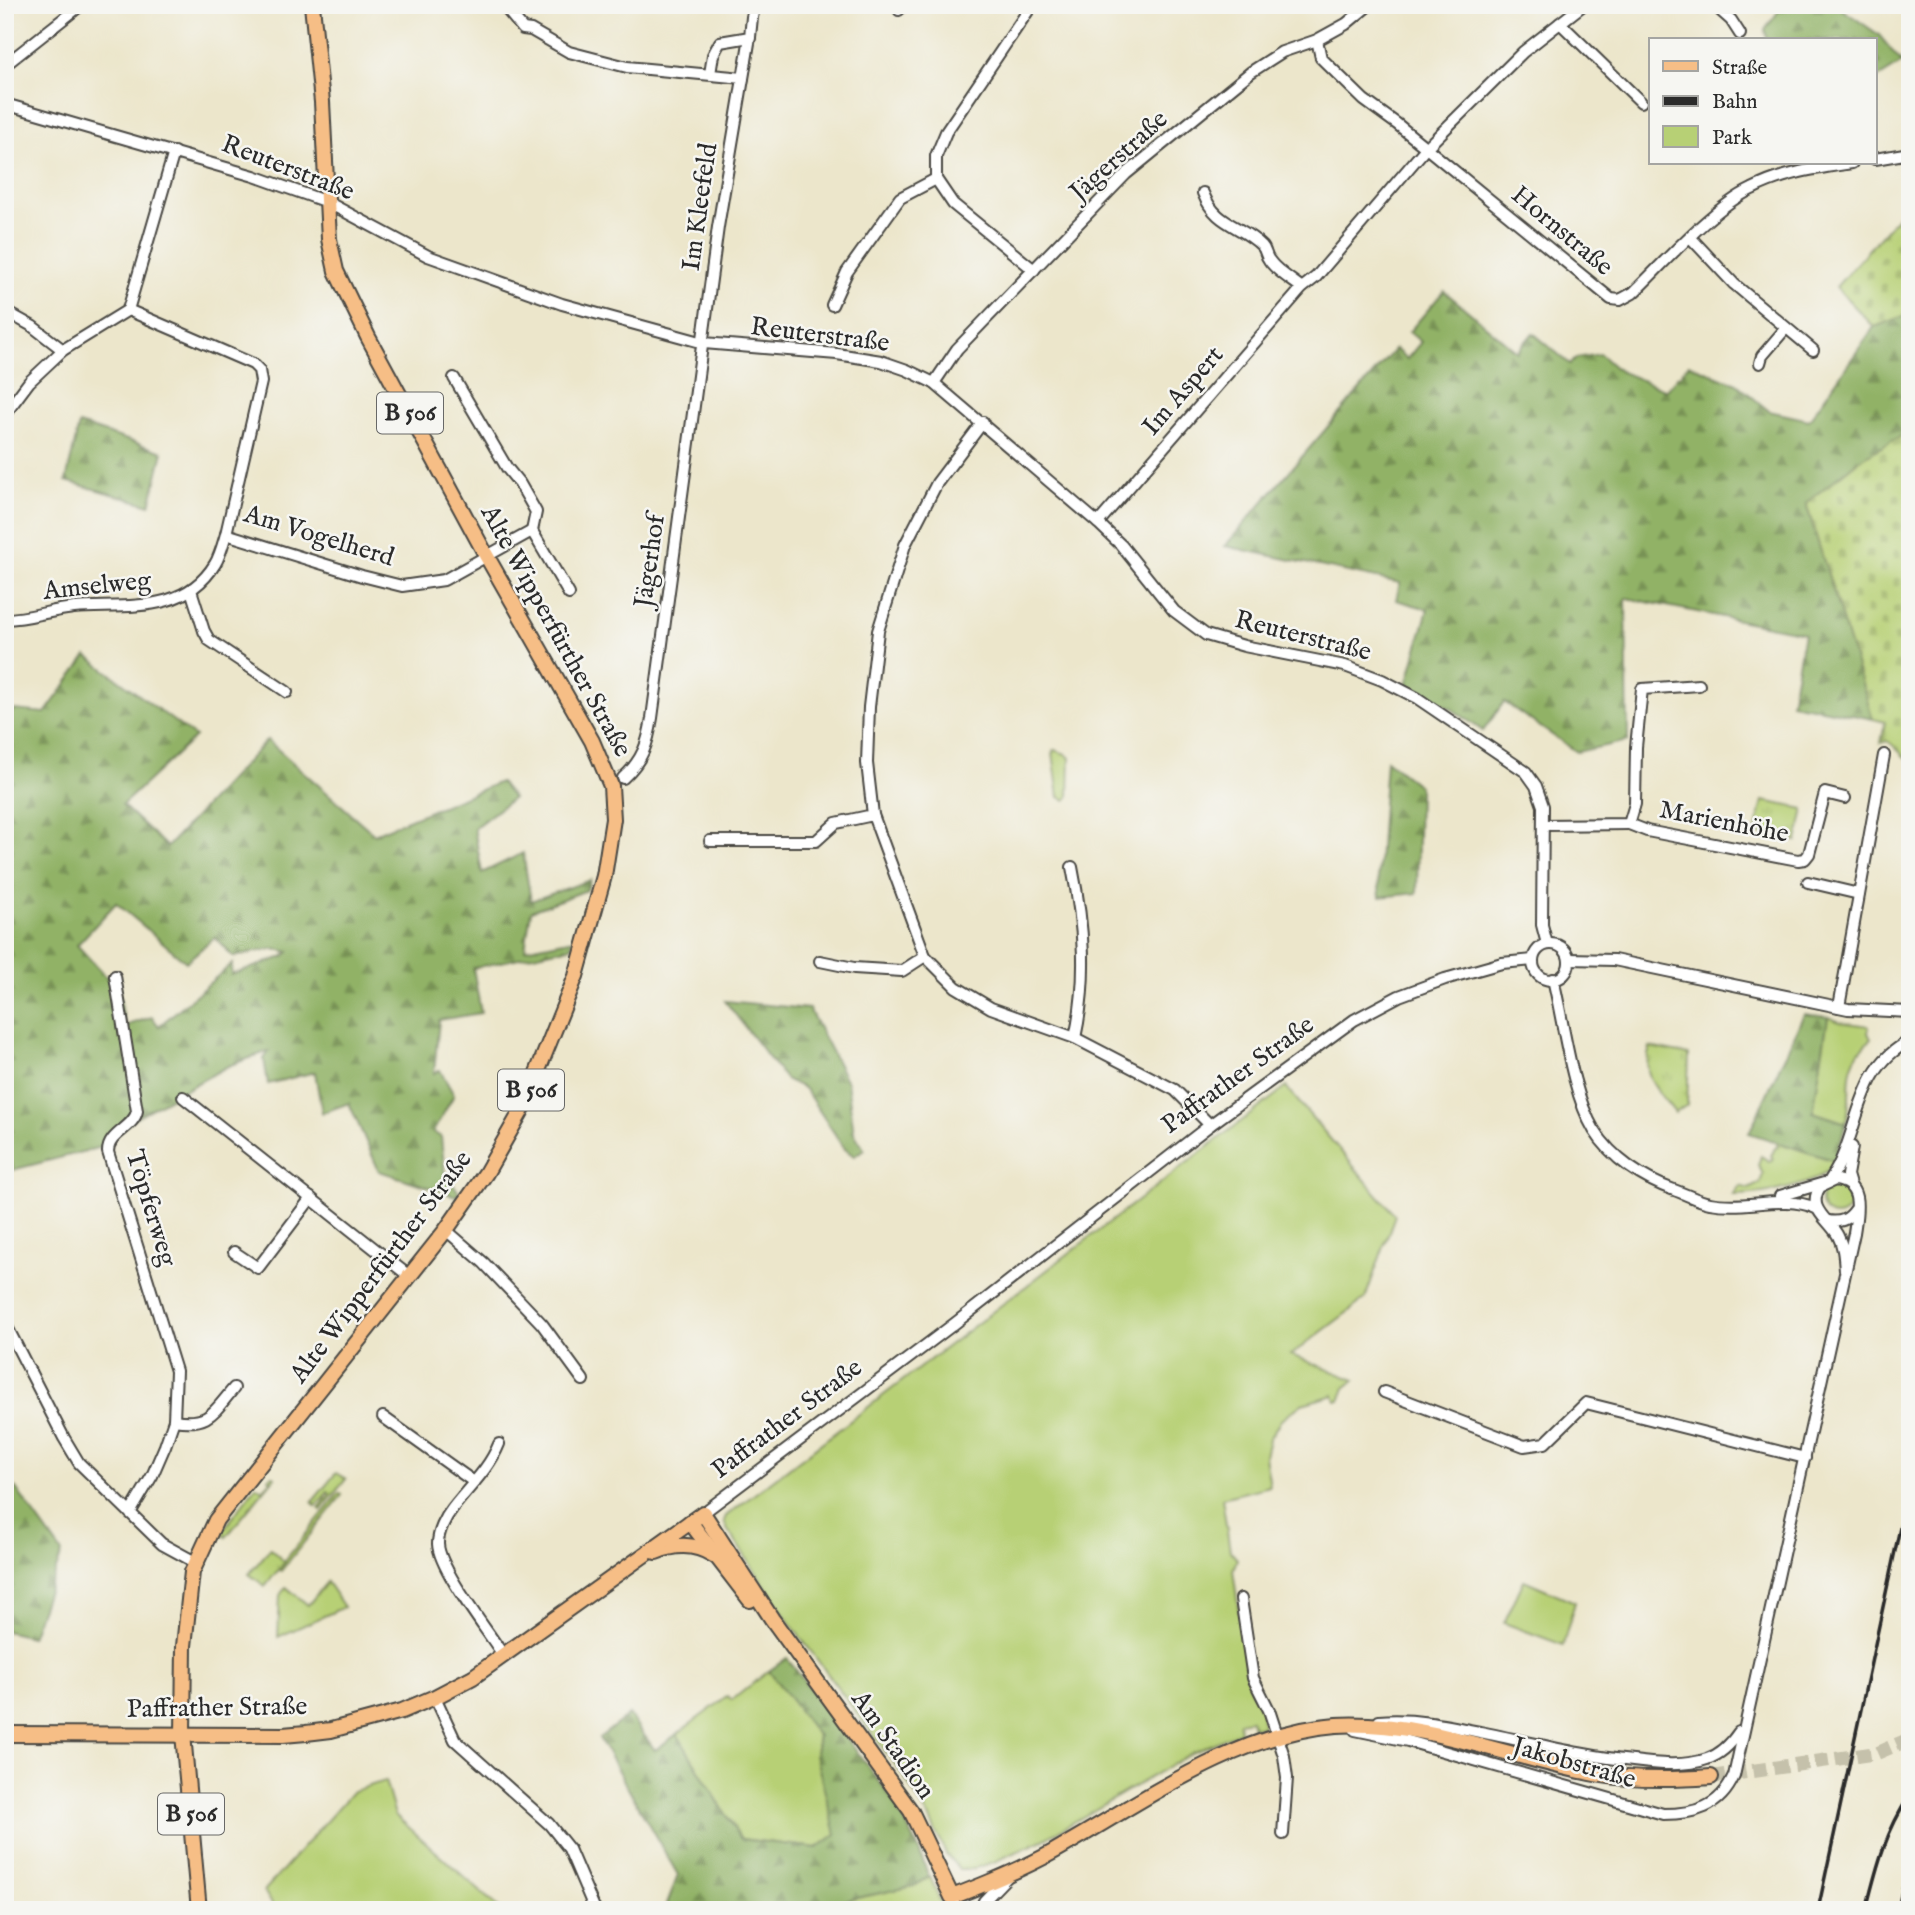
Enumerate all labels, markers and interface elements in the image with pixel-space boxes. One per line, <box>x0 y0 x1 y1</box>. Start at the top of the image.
legend <box>1649 38 1876 164</box>
text: Straße <box>1712 55 1768 82</box>
text: Bahn <box>1712 89 1757 116</box>
street label: Jägerstraße <box>1061 103 1175 211</box>
text: Park <box>1712 125 1753 152</box>
street label: Reuterstraße <box>217 128 359 208</box>
street label: Im Kleefeld <box>675 141 725 273</box>
street label: Hornstraße <box>1504 179 1620 283</box>
street label: Reuterstraße <box>749 310 891 360</box>
street label: Im Aspert <box>1135 339 1231 443</box>
road number: B 506 <box>377 392 443 434</box>
street label: Am Vogelherd <box>239 497 398 575</box>
street label: Alte Wipperfürther Straße <box>472 498 639 763</box>
street label: Jägerhof <box>627 508 673 613</box>
street label: Amselweg <box>40 564 153 608</box>
street label: Reuterstraße <box>1231 603 1375 669</box>
street label: Marienhöhe <box>1656 793 1792 851</box>
street label: Paffrather Straße <box>1155 1009 1321 1141</box>
road number: B 506 <box>498 1070 564 1110</box>
street label: Alte Wipperfürther Straße <box>282 1144 479 1391</box>
street label: Töpferweg <box>118 1146 185 1271</box>
street label: Paffrather Straße <box>705 1351 869 1487</box>
street label: Am Stadion <box>843 1683 943 1806</box>
street label: Paffrather Straße <box>126 1690 308 1726</box>
street label: Jakobstraße <box>1506 1729 1640 1796</box>
road number: B 506 <box>158 1794 224 1835</box>

